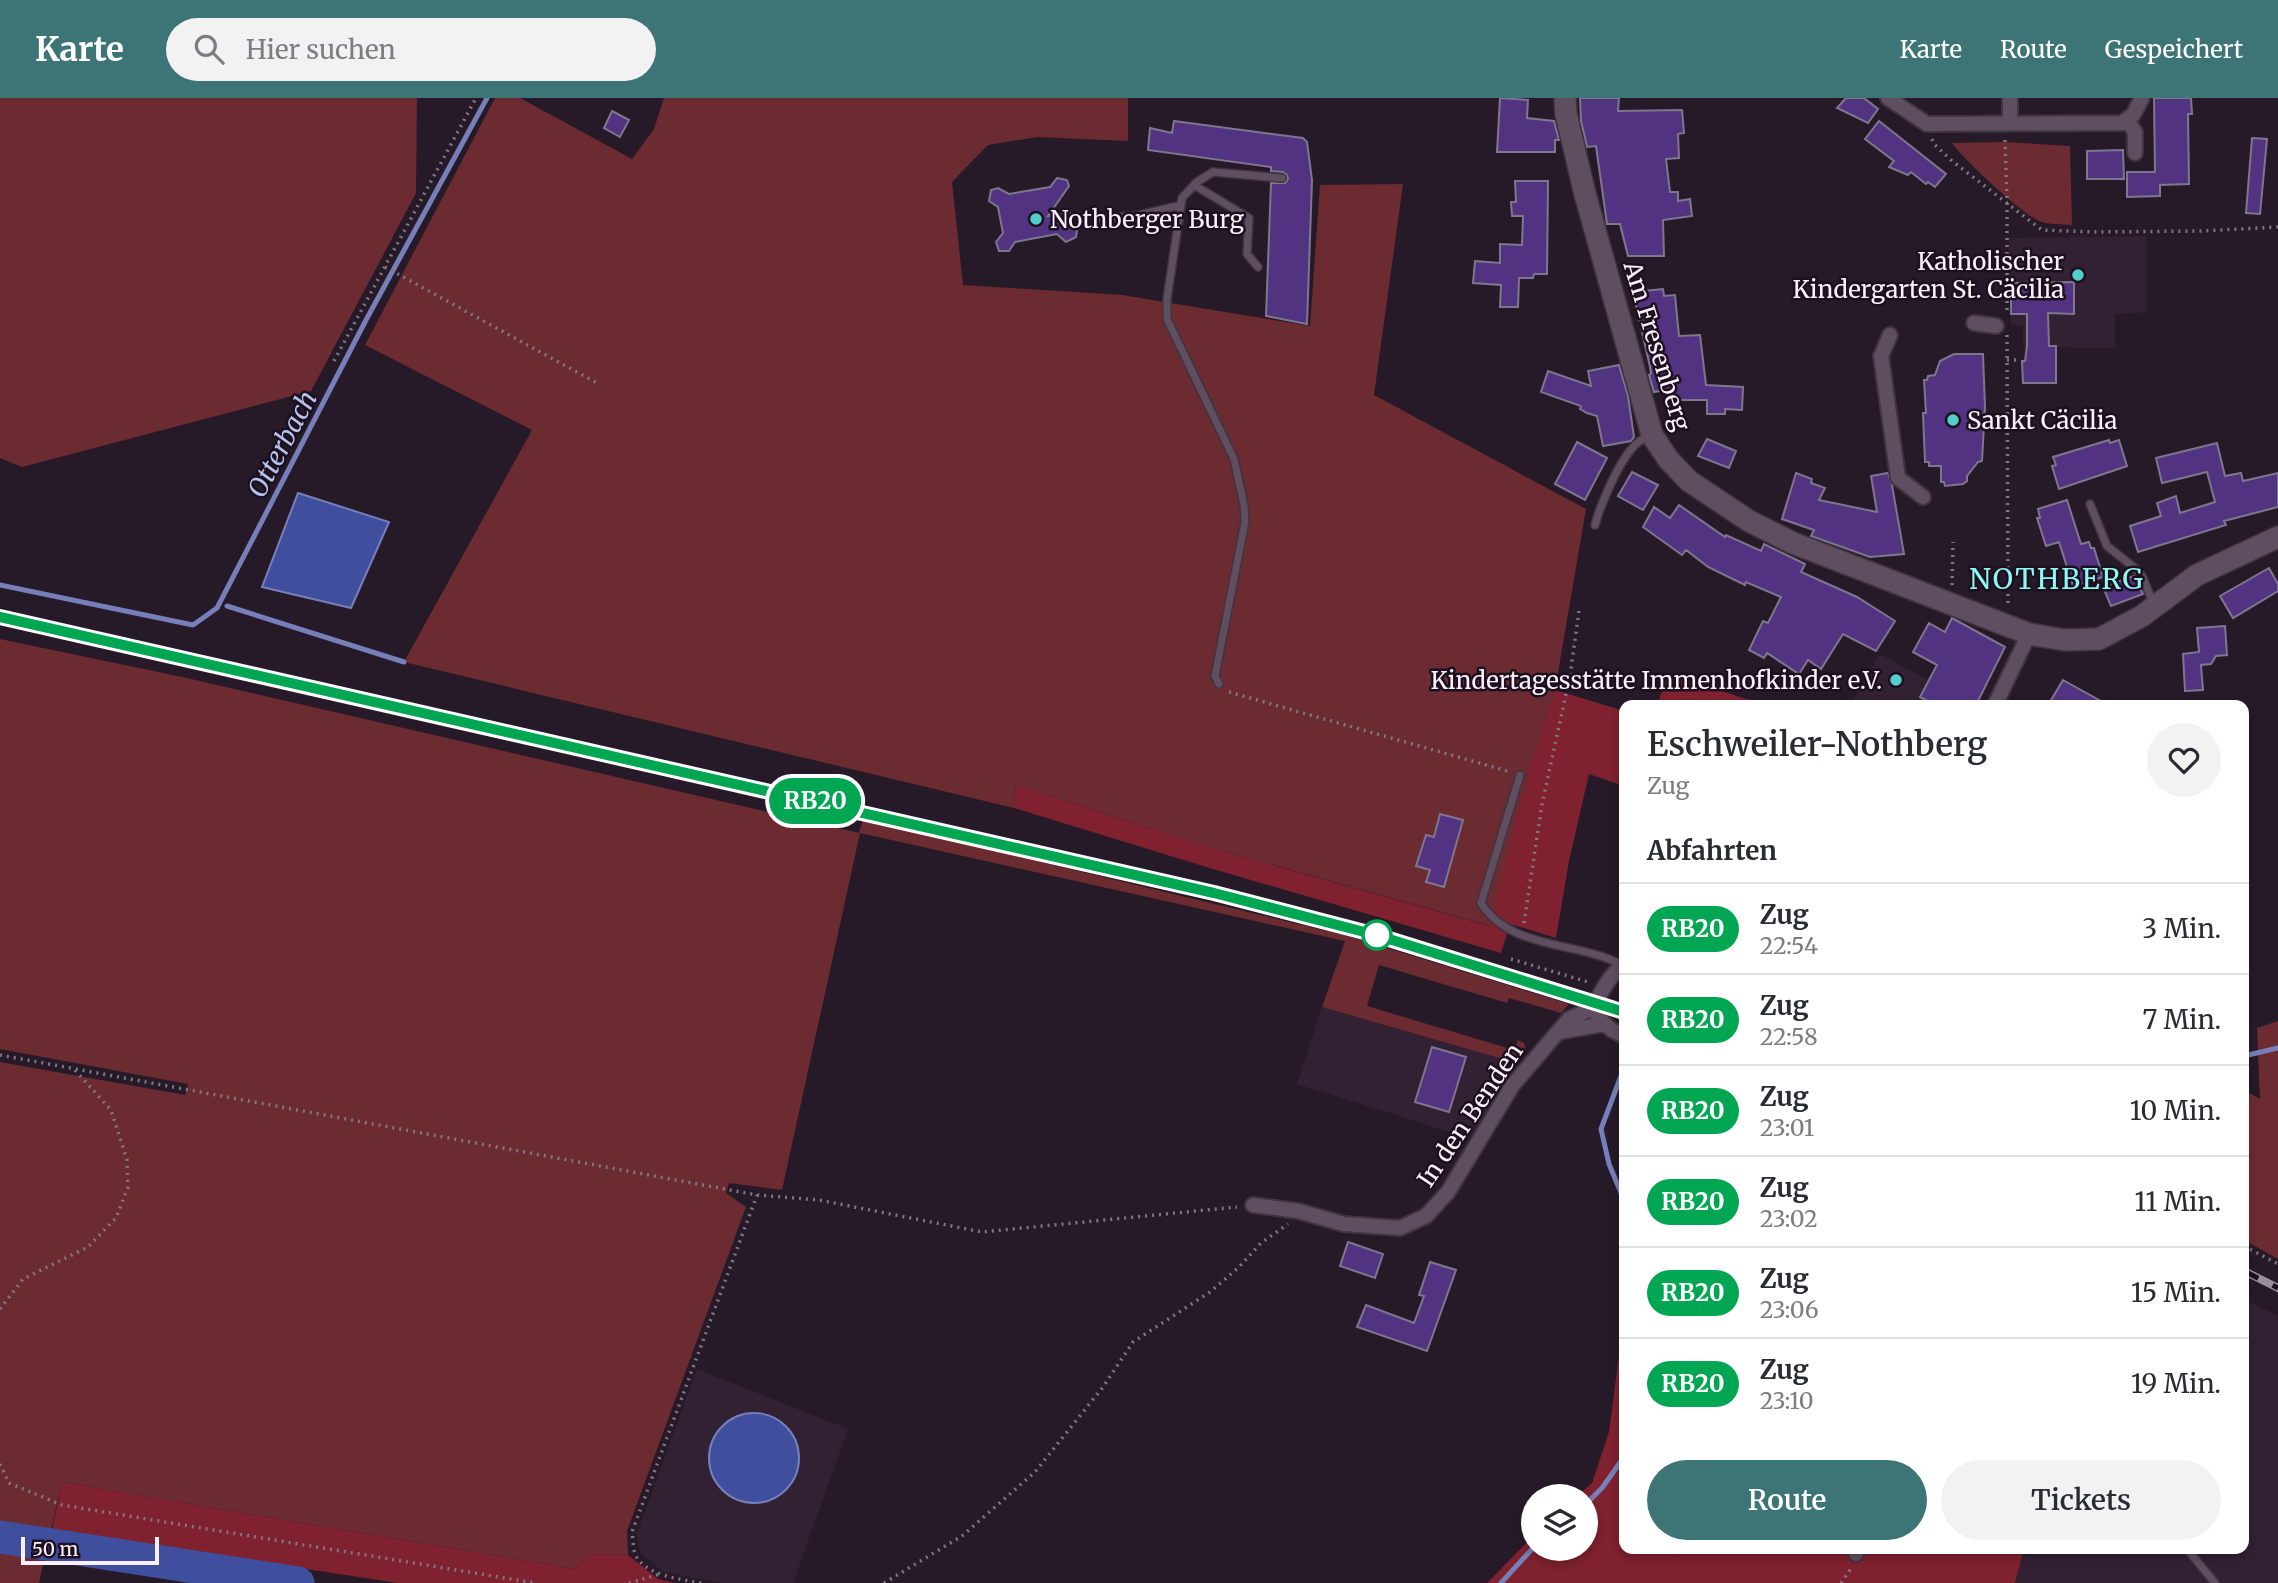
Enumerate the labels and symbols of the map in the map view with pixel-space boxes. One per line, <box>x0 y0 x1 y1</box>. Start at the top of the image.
place label: Nothberger Burg <box>1050 204 1244 235</box>
marker: Nothberger Burg <box>1028 211 1044 227</box>
place label: Katholischer Kindergarten St. Cäcilia <box>1793 246 2064 305</box>
street label: Am Fresenberg <box>1616 256 1698 435</box>
marker: Katholischer Kindergarten St. Cäcilia <box>2070 267 2086 283</box>
water label: Otterbach <box>240 385 324 503</box>
place label: Sankt Cäcilia <box>1967 405 2118 436</box>
marker: Sankt Cäcilia <box>1945 412 1961 428</box>
district label: NOTHBERG <box>1969 561 2145 597</box>
place label: Kindertagesstätte Immenhofkinder e.V. <box>1431 665 1882 696</box>
marker: Kindertagesstätte Immenhofkinder e.V. <box>1888 672 1904 688</box>
line badge: RB20 <box>766 778 864 824</box>
unlabelled marker <box>1362 920 1392 950</box>
street label: In den Benden <box>1410 1037 1530 1193</box>
scale bar <box>21 1534 159 1566</box>

